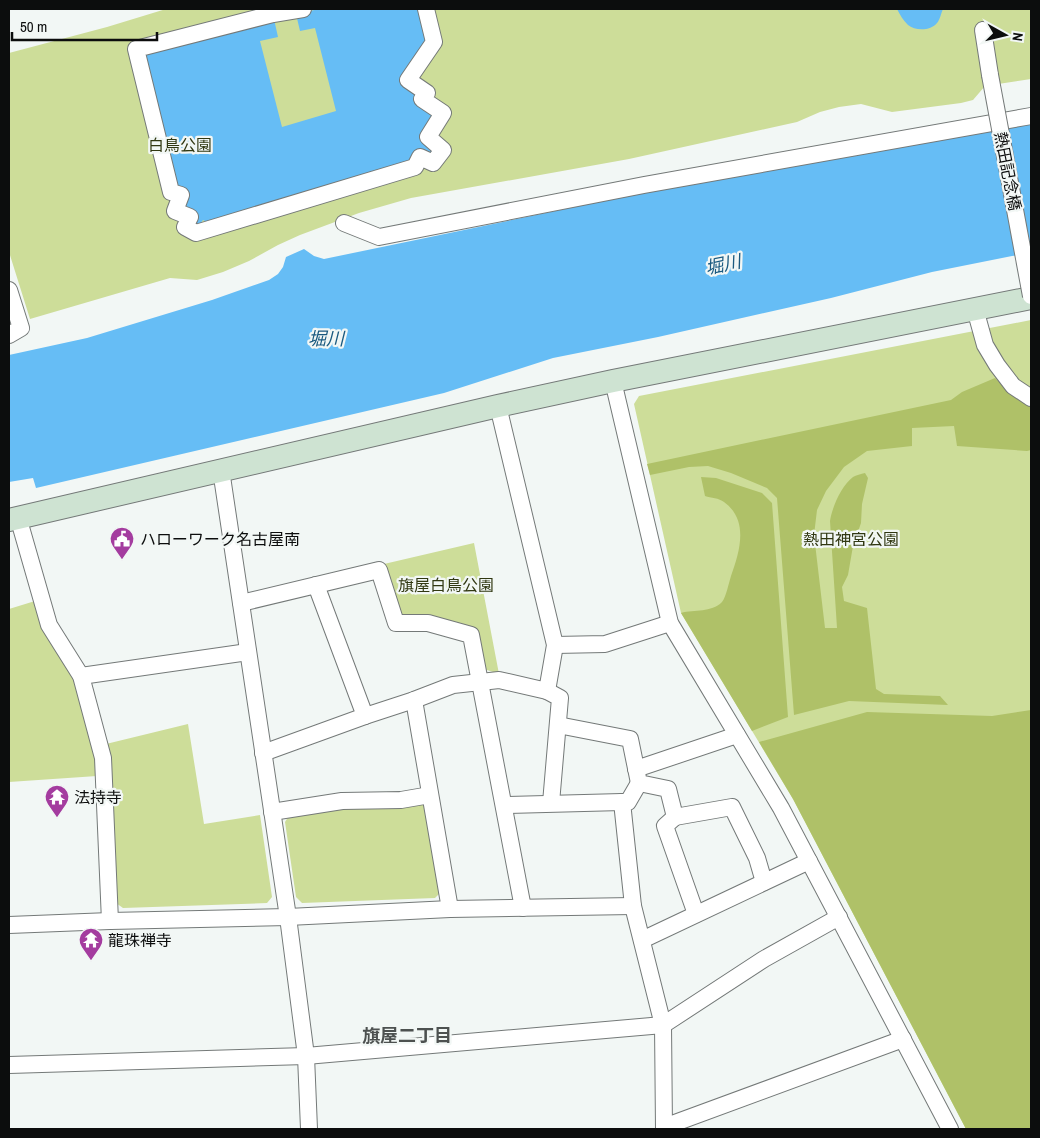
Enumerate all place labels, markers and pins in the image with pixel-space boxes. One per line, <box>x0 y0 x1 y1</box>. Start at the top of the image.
public building icon: ハローワーク名古屋南 <box>109 526 135 560</box>
place label: ハローワーク名古屋南 <box>140 528 300 550</box>
temple icon: 法持寺 <box>44 784 70 818</box>
place label: 法持寺 <box>74 786 122 808</box>
temple icon: 龍珠禅寺 <box>78 927 104 961</box>
place label: 龍珠禅寺 <box>108 929 172 951</box>

